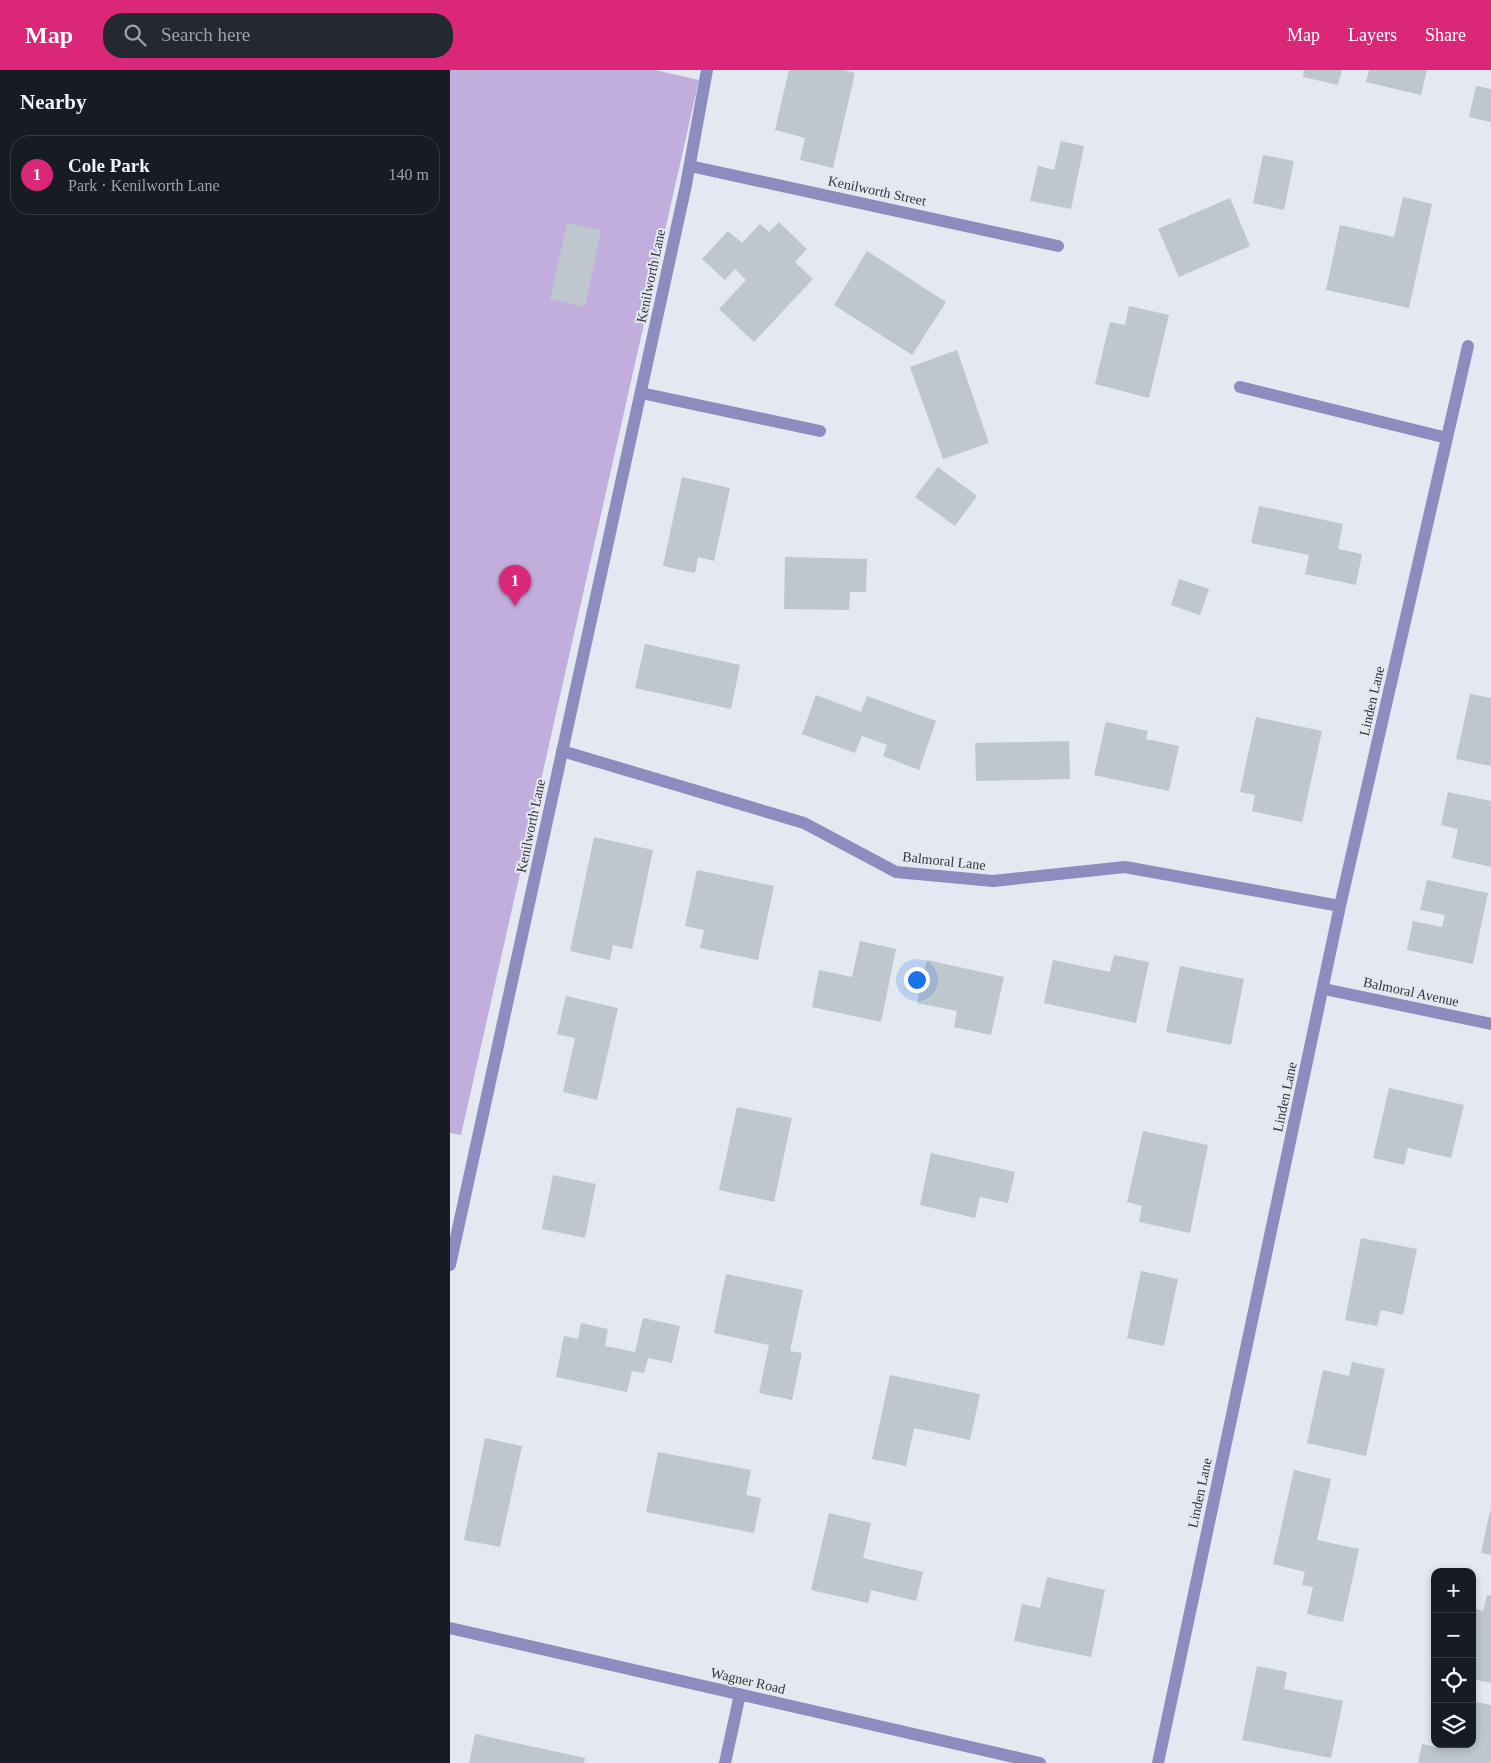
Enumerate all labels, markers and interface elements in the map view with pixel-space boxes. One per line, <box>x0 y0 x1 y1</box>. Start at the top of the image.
search box <box>103 13 453 58</box>
icon: search <box>121 21 149 49</box>
text: Map <box>25 22 73 48</box>
text: Search here <box>161 24 250 45</box>
text: Map <box>1287 25 1320 45</box>
text: Layers <box>1348 25 1397 45</box>
text: Share <box>1425 25 1466 45</box>
text: Nearby <box>20 90 87 114</box>
text: Cole Park <box>68 155 150 176</box>
text: 1 <box>33 166 41 183</box>
text: 140 m <box>389 166 429 183</box>
street label: Kenilworth Street <box>827 173 928 209</box>
text: Park · Kenilworth Lane <box>68 177 220 194</box>
street label: Kenilworth Lane <box>634 228 668 324</box>
pin: 1 <box>499 565 531 606</box>
street label: Linden Lane <box>1357 665 1387 737</box>
street label: Kenilworth Lane <box>514 778 548 874</box>
street label: Balmoral Lane <box>902 849 986 873</box>
your location <box>904 967 930 993</box>
street label: Balmoral Avenue <box>1362 975 1460 1009</box>
street label: Linden Lane <box>1270 1061 1300 1133</box>
street label: Linden Lane <box>1185 1457 1215 1529</box>
map controls <box>1431 1568 1476 1748</box>
button: + <box>1431 1568 1476 1613</box>
button: − <box>1431 1613 1476 1658</box>
button: locate <box>1431 1658 1476 1703</box>
street label: Wagner Road <box>709 1665 787 1697</box>
button: layers <box>1431 1703 1476 1748</box>

